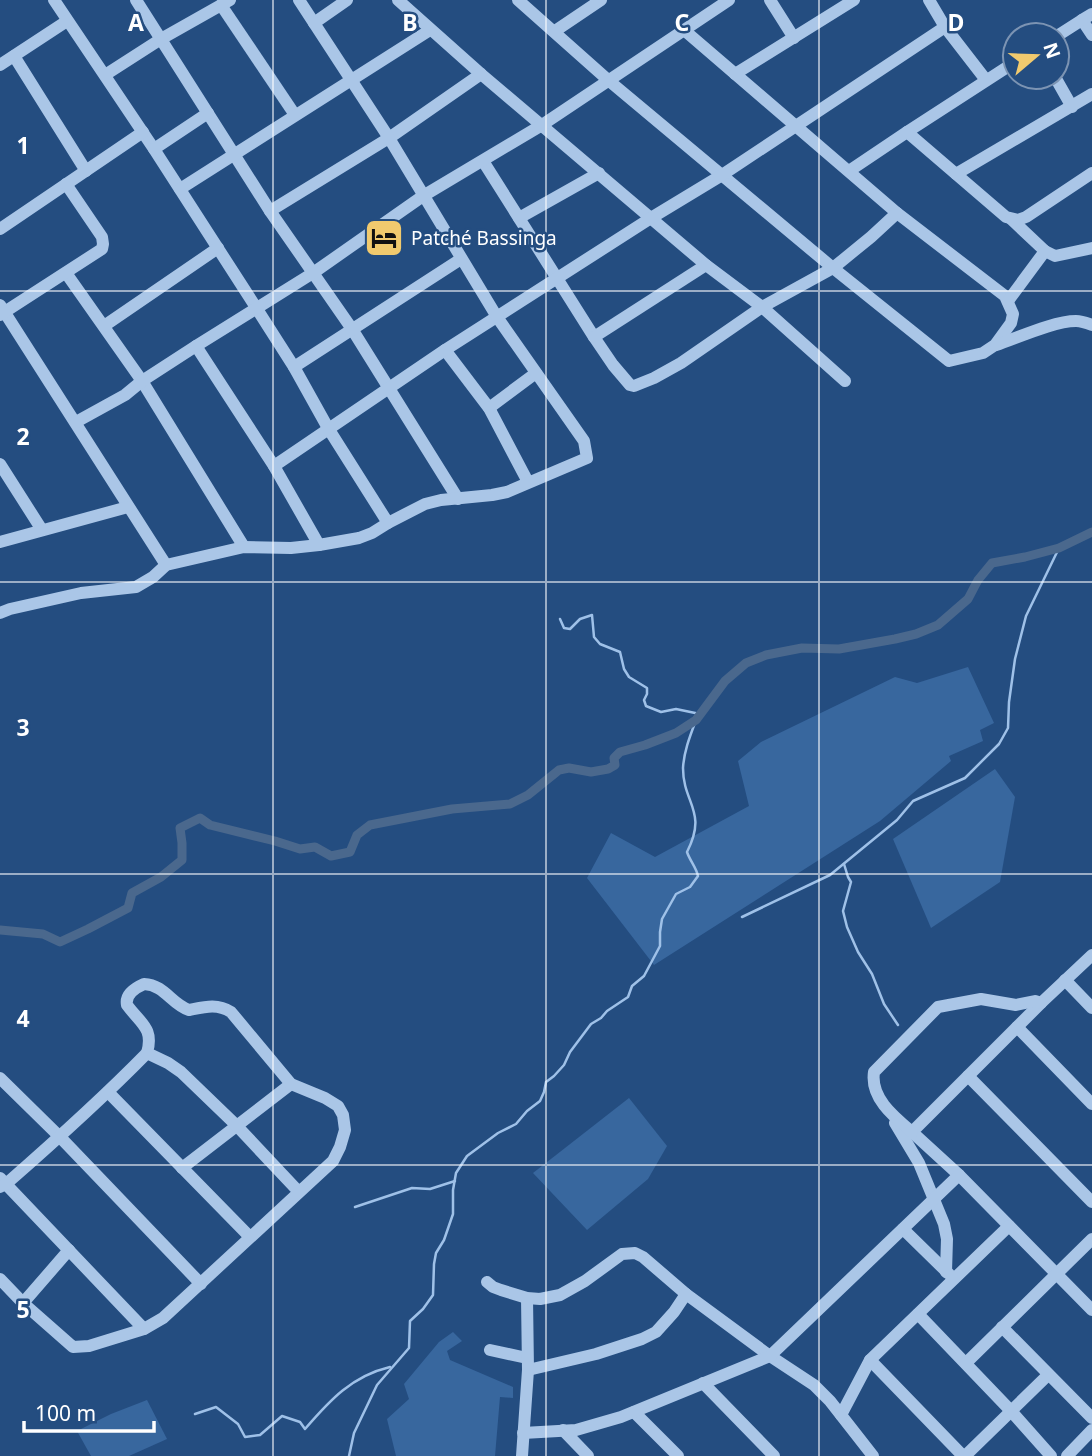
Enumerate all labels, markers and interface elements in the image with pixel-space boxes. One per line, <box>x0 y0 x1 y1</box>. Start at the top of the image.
text: A <box>128 6 144 38</box>
text: B <box>402 6 418 38</box>
text: C <box>675 6 690 38</box>
text: D <box>948 6 964 38</box>
north arrow <box>1001 21 1071 91</box>
text: N <box>1037 39 1067 62</box>
text: 1 <box>16 129 30 161</box>
hotel icon: Patché Bassinga <box>363 217 405 259</box>
place label: Patché Bassinga <box>411 225 557 251</box>
text: 2 <box>16 420 30 452</box>
text: 3 <box>16 711 30 743</box>
text: 4 <box>16 1002 30 1034</box>
text: 5 <box>16 1293 30 1325</box>
scale bar <box>24 1390 154 1434</box>
text: 100 m <box>35 1399 96 1427</box>

